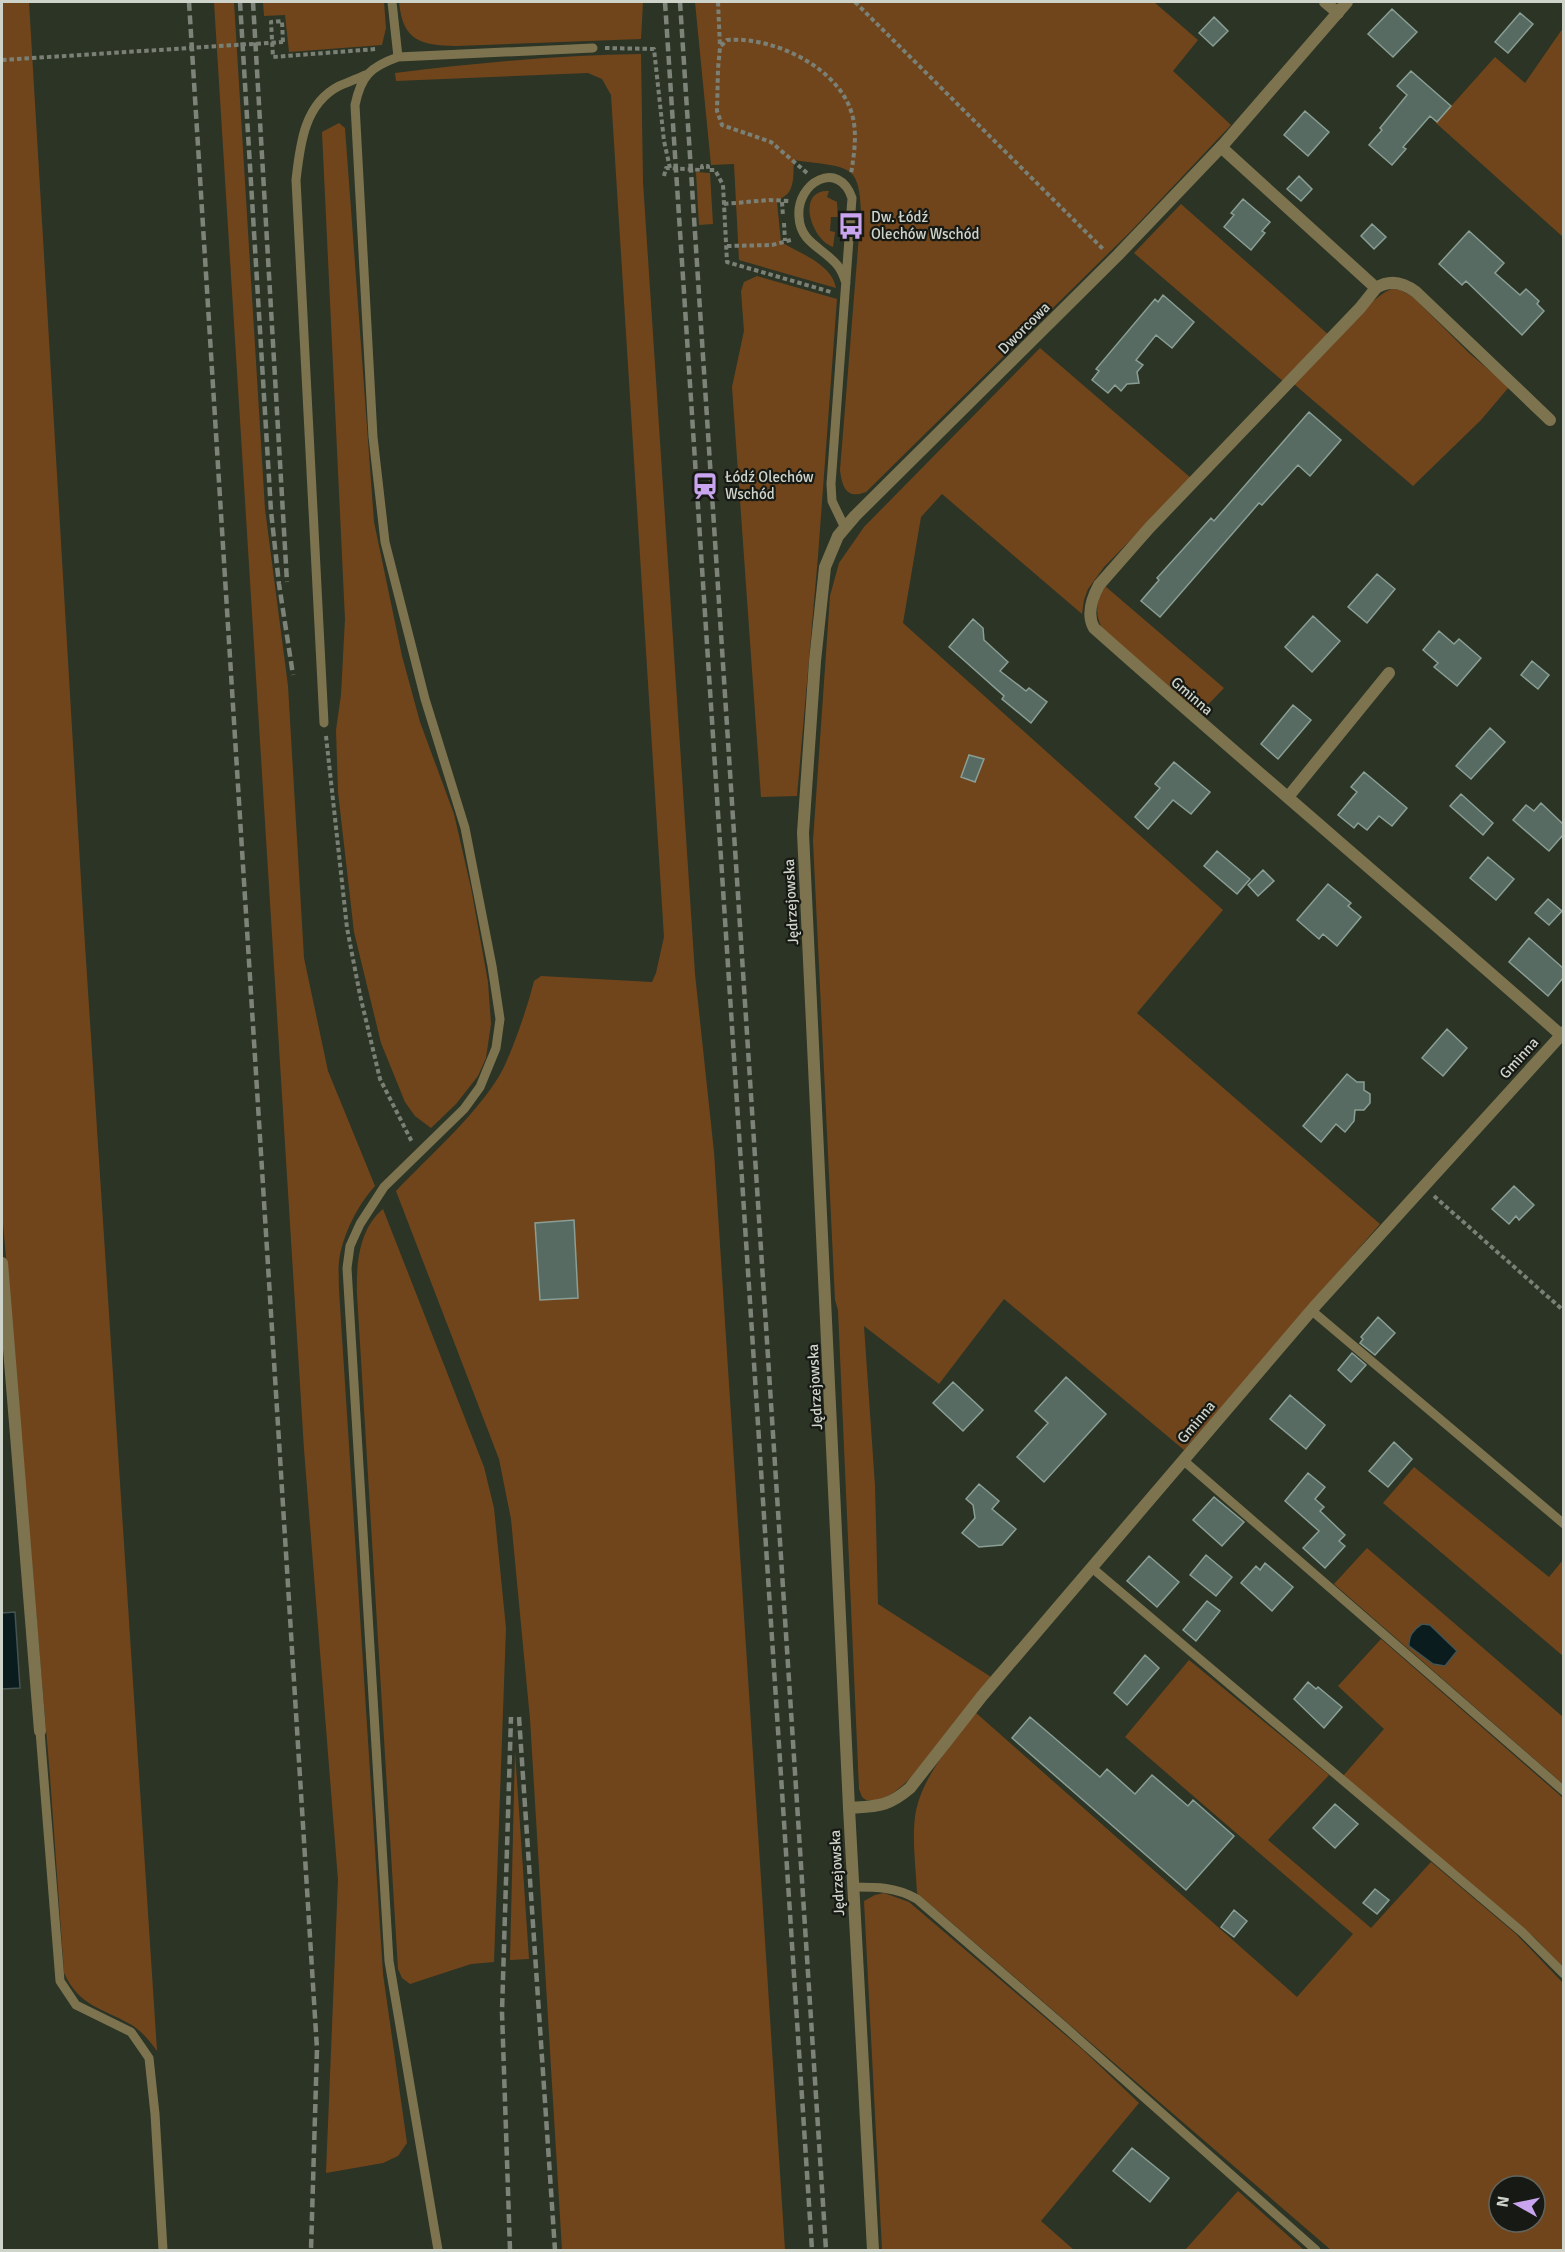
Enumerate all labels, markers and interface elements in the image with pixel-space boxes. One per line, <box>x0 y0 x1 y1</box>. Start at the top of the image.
place label: Dw. Łódź Olechów Wschód <box>871 208 979 243</box>
bus stop icon: Dw. Łódź Olechów Wschód <box>836 211 866 241</box>
street label: Dworcowa <box>994 298 1054 358</box>
place label: Łódź Olechów Wschód <box>725 468 814 503</box>
station icon: Łódź Olechów Wschód <box>690 471 720 501</box>
street label: Gminna <box>1167 673 1217 719</box>
street label: Jędrzejowska <box>780 859 802 945</box>
street label: Gminna <box>1496 1034 1542 1082</box>
street label: Jędrzejowska <box>804 1344 826 1430</box>
street label: Gminna <box>1173 1397 1219 1447</box>
street label: Jędrzejowska <box>826 1830 848 1916</box>
north arrow <box>1487 2174 1547 2234</box>
text: N <box>1492 2195 1514 2209</box>

